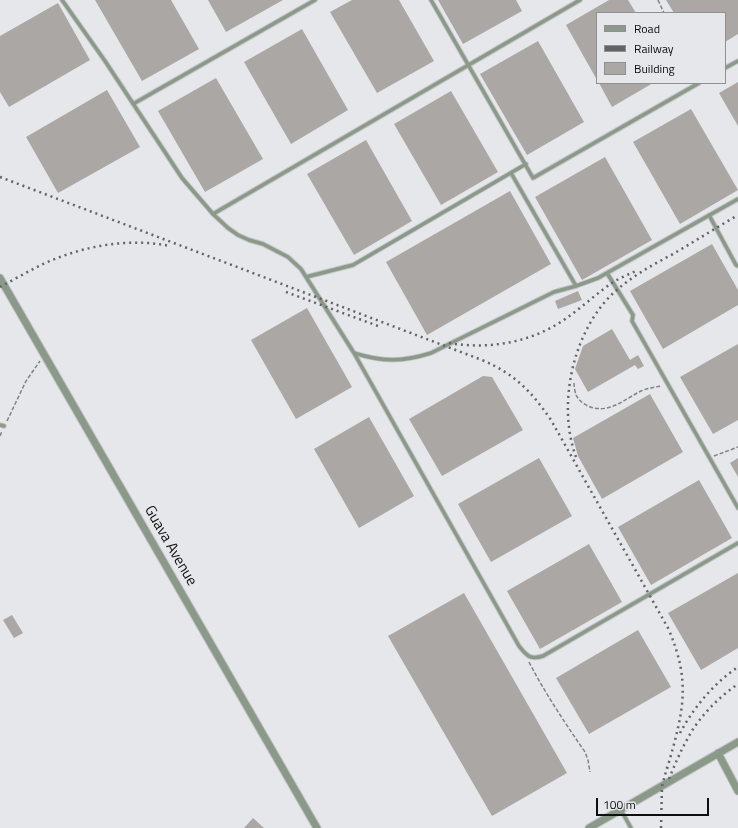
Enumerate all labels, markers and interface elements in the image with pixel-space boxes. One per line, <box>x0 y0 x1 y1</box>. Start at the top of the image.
legend <box>596 12 726 84</box>
text: Road <box>634 19 660 38</box>
text: Railway <box>634 39 674 58</box>
text: Building <box>634 59 675 78</box>
street label: Guava Avenue <box>140 503 200 589</box>
scale bar <box>598 790 711 816</box>
text: 100 m <box>603 795 636 814</box>

